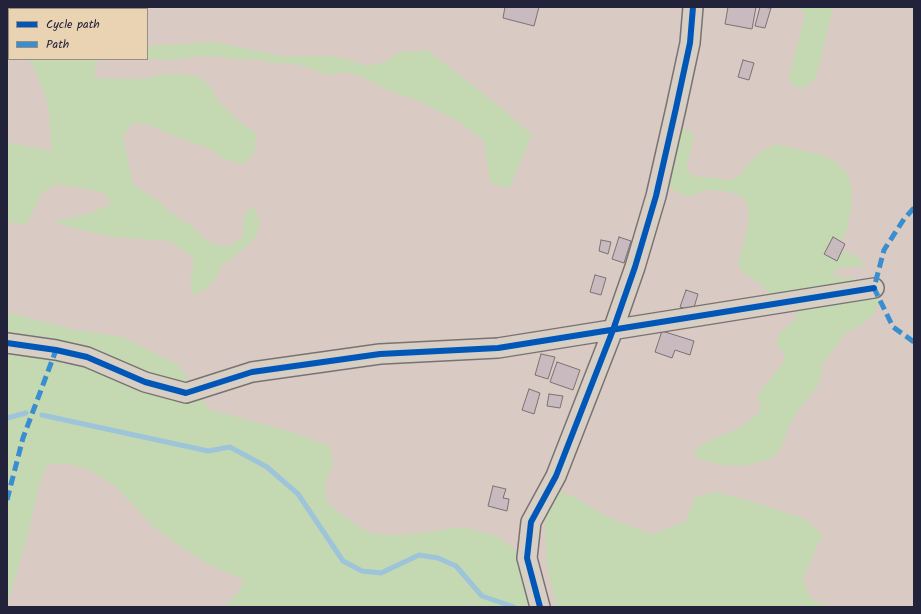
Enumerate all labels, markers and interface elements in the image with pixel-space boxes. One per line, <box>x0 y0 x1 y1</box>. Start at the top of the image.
legend <box>8 8 148 60</box>
text: Cycle path <box>46 15 100 34</box>
text: Path <box>46 35 69 54</box>

